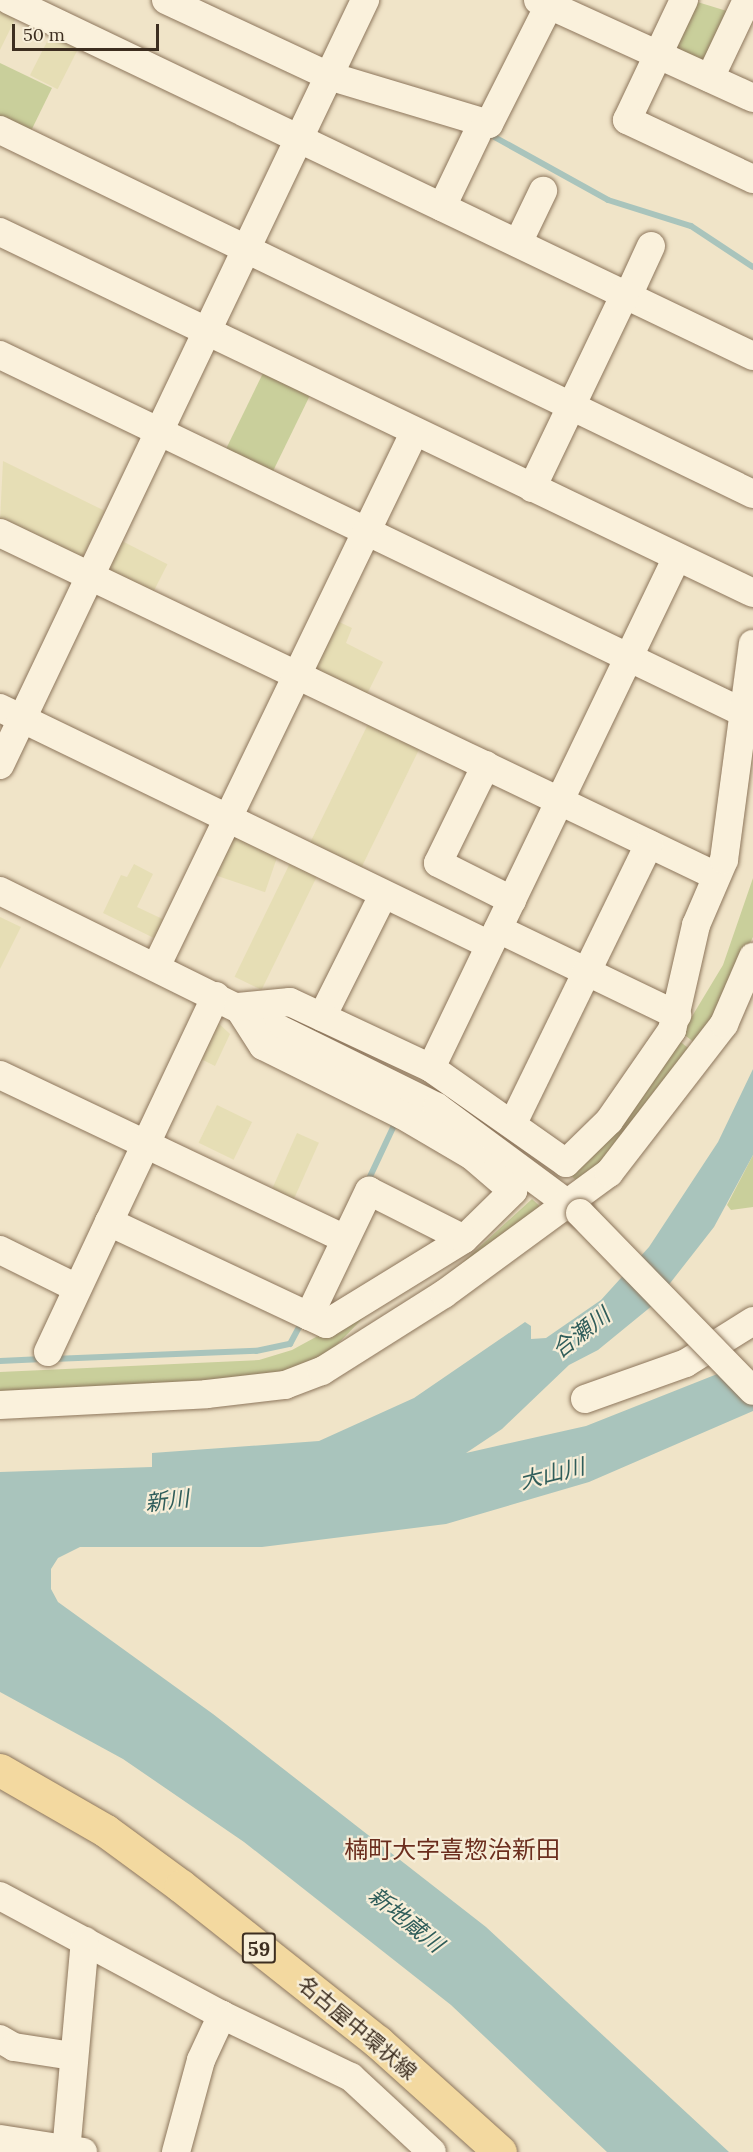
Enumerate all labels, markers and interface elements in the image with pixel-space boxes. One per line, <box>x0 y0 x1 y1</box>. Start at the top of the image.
scale bar <box>15 12 162 50</box>
text: 50 m <box>23 23 65 46</box>
water label: 合瀬川 <box>547 1302 615 1364</box>
water label: 大山川 <box>517 1453 587 1495</box>
water label: 新川 <box>144 1485 190 1517</box>
district label: 楠町大字喜惣治新田 <box>344 1836 560 1864</box>
water label: 新地蔵川 <box>363 1882 449 1958</box>
road number: 59 <box>241 1931 277 1965</box>
street label: 名古屋中環状線 <box>293 1971 421 2085</box>

